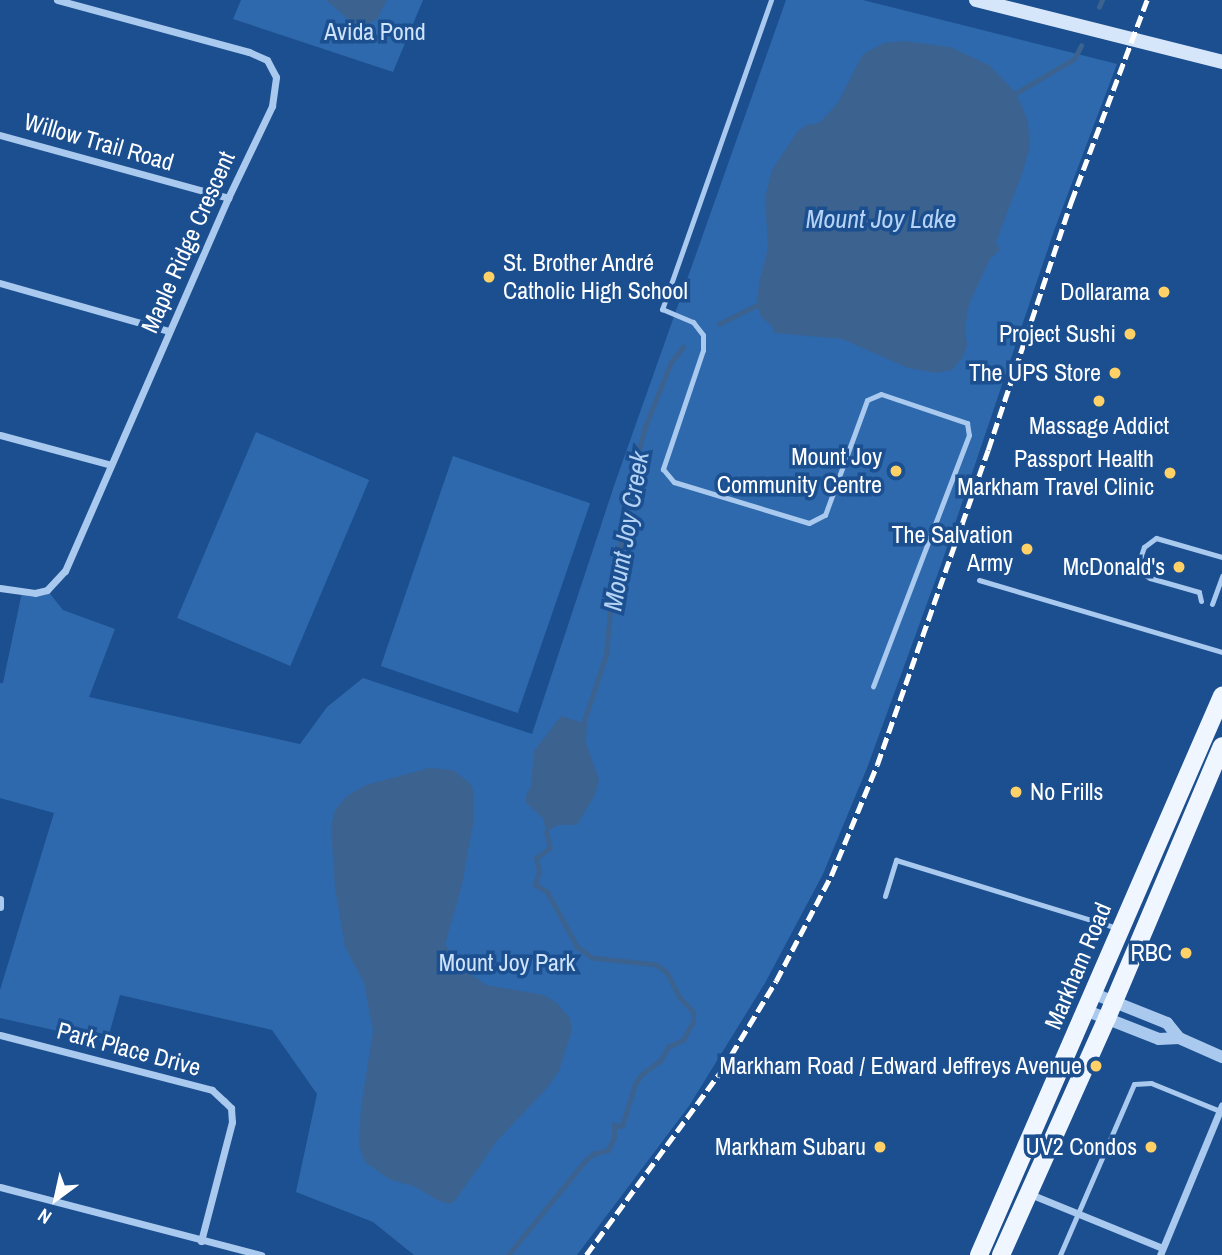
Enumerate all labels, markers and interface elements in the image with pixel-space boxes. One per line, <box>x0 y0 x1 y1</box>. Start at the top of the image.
park label: Avida Pond <box>324 18 426 46</box>
street label: Willow Trail Road <box>21 107 177 177</box>
street label: Maple Ridge Crescent <box>135 147 241 337</box>
water label: Mount Joy Lake <box>806 203 956 235</box>
place label: St. Brother André Catholic High School <box>503 249 688 305</box>
marker: St. Brother André Catholic High School <box>481 269 497 285</box>
place label: Dollarama <box>1060 278 1150 306</box>
marker: Dollarama <box>1156 284 1172 300</box>
place label: Project Sushi <box>999 320 1116 348</box>
marker: Project Sushi <box>1122 326 1138 342</box>
place label: The UPS Store <box>969 359 1101 387</box>
marker: The UPS Store <box>1107 365 1123 381</box>
marker: Massage Addict <box>1091 393 1107 409</box>
place label: Massage Addict <box>1028 412 1170 440</box>
place label: Mount Joy Community Centre <box>717 443 882 499</box>
place label: Passport Health Markham Travel Clinic <box>957 445 1154 501</box>
water label: Mount Joy Creek <box>597 449 655 613</box>
marker: Mount Joy Community Centre <box>888 463 904 479</box>
marker: Passport Health Markham Travel Clinic <box>1160 463 1180 483</box>
place label: The Salvation Army <box>892 521 1013 577</box>
marker: The Salvation Army <box>1019 541 1035 557</box>
place label: McDonald's <box>1063 553 1165 581</box>
marker: McDonald's <box>1171 559 1187 575</box>
place label: No Frills <box>1030 778 1103 806</box>
marker: No Frills <box>1008 784 1024 800</box>
street label: Markham Road <box>1038 898 1118 1034</box>
place label: RBC <box>1130 939 1172 967</box>
marker: RBC <box>1178 945 1194 961</box>
park label: Mount Joy Park <box>439 949 575 977</box>
street label: Park Place Drive <box>54 1016 204 1082</box>
place label: Markham Road / Edward Jeffreys Avenue <box>718 1052 1082 1080</box>
marker: Markham Road / Edward Jeffreys Avenue <box>1088 1058 1104 1074</box>
place label: Markham Subaru <box>715 1133 866 1161</box>
place label: UV2 Condos <box>1025 1133 1137 1161</box>
marker: Markham Subaru <box>872 1139 888 1155</box>
marker: UV2 Condos <box>1143 1139 1159 1155</box>
north arrow <box>21 1164 91 1234</box>
text: N <box>33 1203 56 1231</box>

